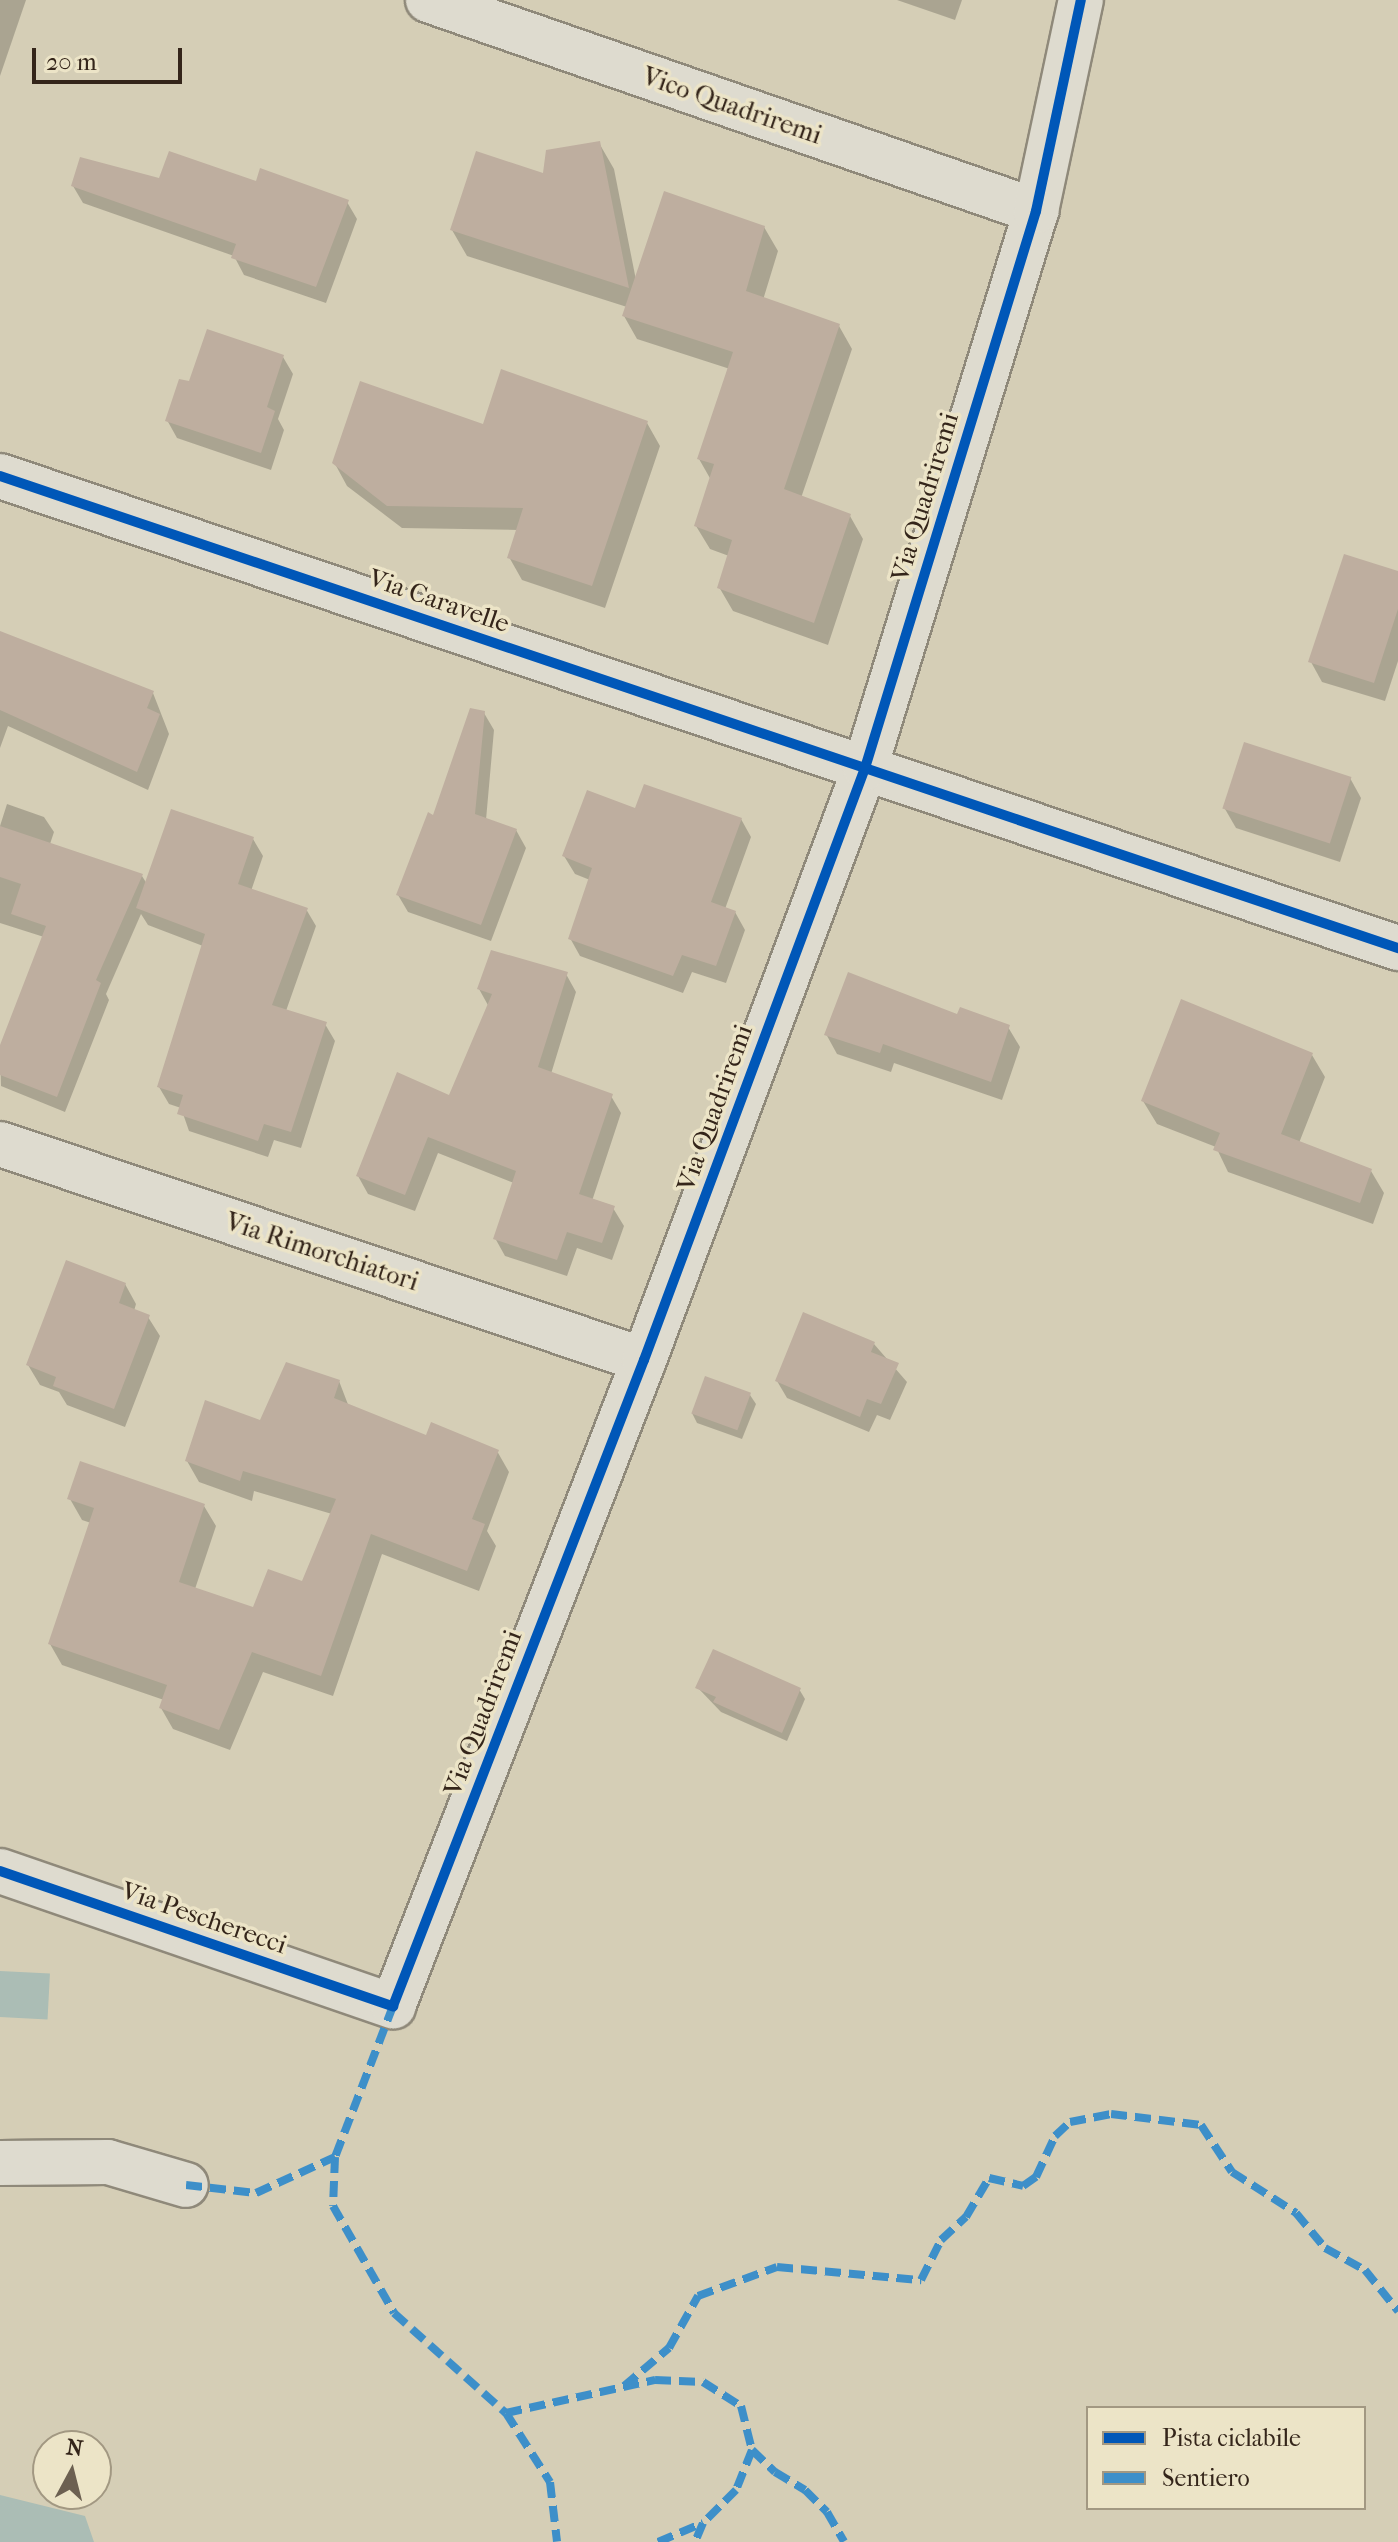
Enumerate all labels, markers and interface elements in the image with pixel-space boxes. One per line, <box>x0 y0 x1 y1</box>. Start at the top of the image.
scale bar <box>36 32 186 82</box>
text: 20 m <box>46 48 97 76</box>
street label: Vico Quadriremi <box>638 61 826 151</box>
street label: Via Quadriremi <box>885 409 965 585</box>
street label: Via Caravelle <box>365 562 513 640</box>
street label: Via Quadriremi <box>670 1020 760 1196</box>
street label: Via Rimorchiatori <box>222 1206 422 1298</box>
street label: Via Quadriremi <box>437 1626 529 1800</box>
street label: Via Pescherecci <box>117 1875 291 1961</box>
legend <box>1086 2406 1366 2510</box>
text: Pista ciclabile <box>1162 2424 1301 2452</box>
north arrow <box>32 2430 112 2510</box>
text: N <box>65 2434 85 2462</box>
text: Sentiero <box>1162 2464 1250 2492</box>

